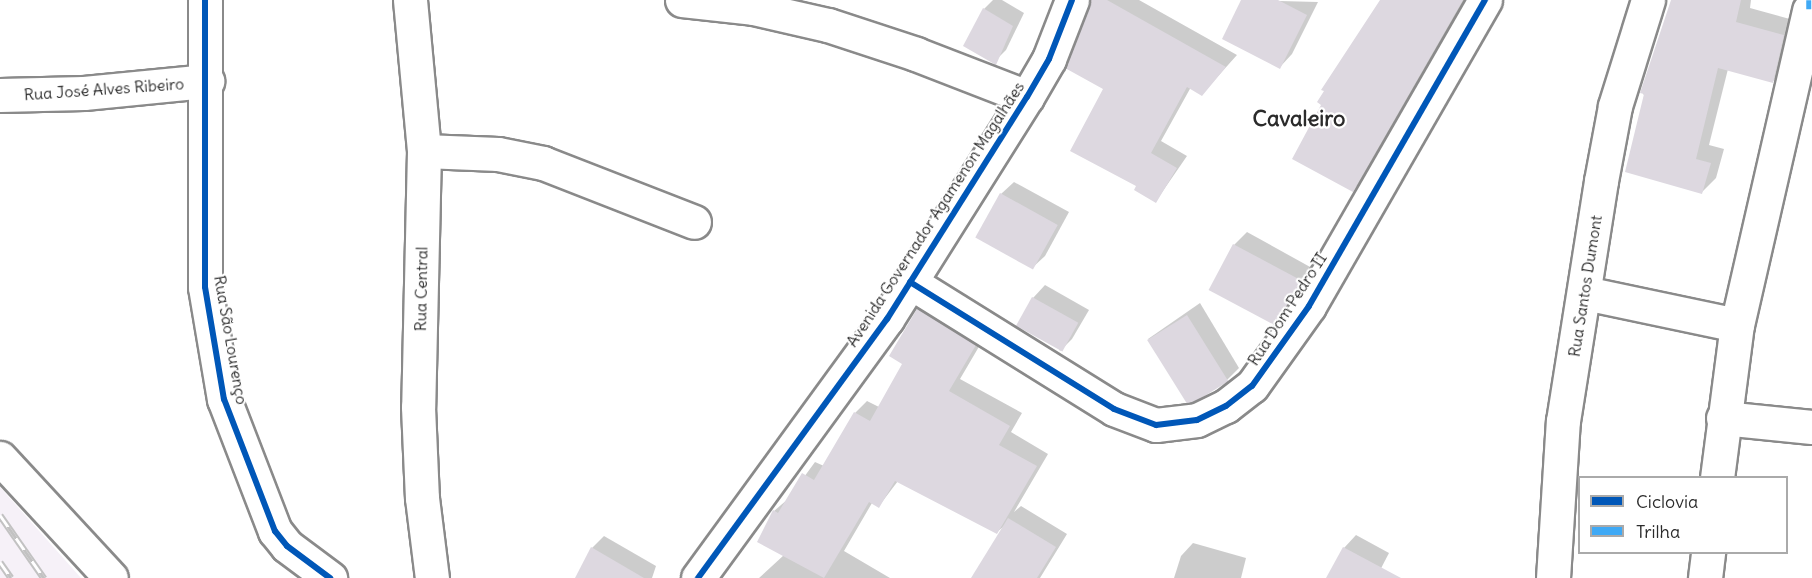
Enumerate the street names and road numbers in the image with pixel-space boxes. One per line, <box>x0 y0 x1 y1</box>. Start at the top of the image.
street label: Rua José Alves Ribeiro <box>23 74 185 104</box>
street label: Avenida Governador Agamenon Magalhães <box>842 78 1028 350</box>
street label: Rua Santos Dumont <box>1564 214 1606 358</box>
street label: Rua Central <box>411 247 431 331</box>
street label: Rua Dom Pedro II <box>1243 249 1331 369</box>
street label: Rua São Lourenço <box>210 274 252 406</box>

